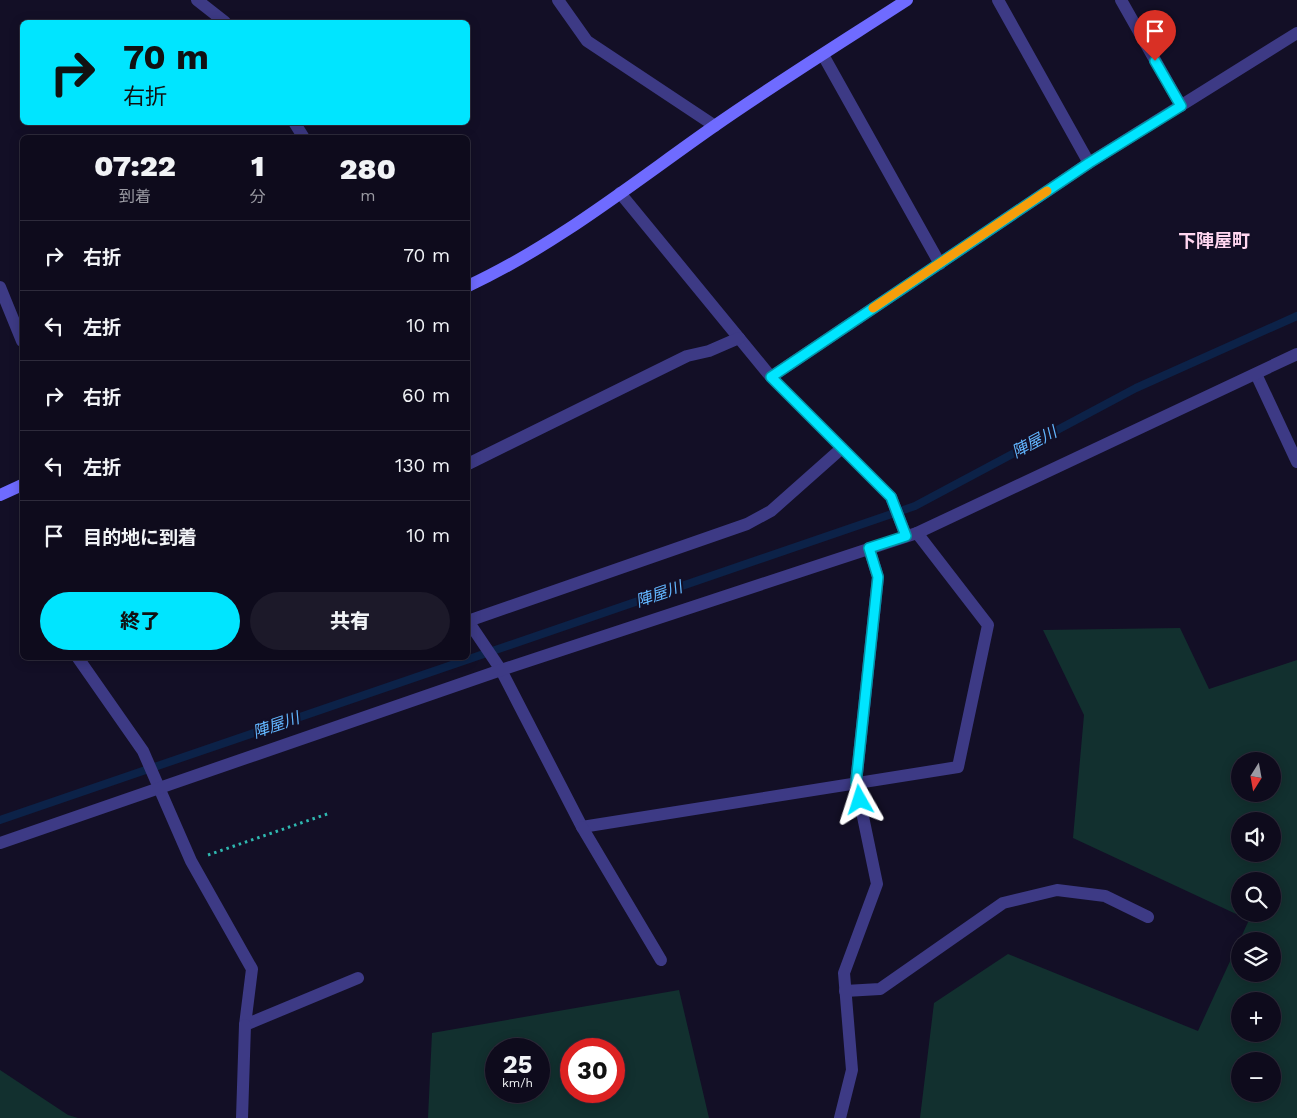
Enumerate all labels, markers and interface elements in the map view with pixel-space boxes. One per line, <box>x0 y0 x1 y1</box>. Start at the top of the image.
pin <box>1134 10 1176 61</box>
icon: arrive <box>1141 17 1169 45</box>
text: 70 m <box>123 36 209 78</box>
icon: right <box>40 40 105 105</box>
text: 右折 <box>123 84 167 109</box>
text: 07:22 <box>94 148 176 183</box>
text: 1 <box>251 148 264 183</box>
text: 280 <box>340 151 396 186</box>
text: m <box>360 186 375 205</box>
text: 到着 <box>119 187 151 206</box>
text: 分 <box>250 187 266 206</box>
district label: 下陣屋町 <box>1178 230 1250 251</box>
icon: right <box>40 242 68 270</box>
text: 70 m <box>403 244 450 267</box>
text: 右折 <box>83 246 121 269</box>
icon: left <box>40 312 68 340</box>
text: 10 m <box>406 314 450 337</box>
text: 左折 <box>83 316 121 339</box>
icon: right <box>40 382 68 410</box>
text: 60 m <box>402 384 450 407</box>
text: 右折 <box>83 386 121 409</box>
water label: 陣屋川 <box>1008 421 1061 462</box>
icon: left <box>40 452 68 480</box>
text: 130 m <box>395 454 450 477</box>
text: 左折 <box>83 456 121 479</box>
icon: arrive <box>40 522 68 550</box>
text: 10 m <box>406 524 450 547</box>
text: 目的地に到着 <box>83 526 197 549</box>
water label: 陣屋川 <box>633 577 687 611</box>
button: 終了 <box>40 592 240 650</box>
button: 共有 <box>250 592 450 650</box>
water label: 陣屋川 <box>250 708 304 742</box>
north arrow <box>1231 752 1281 802</box>
map controls <box>1231 752 1281 1102</box>
position arrow <box>833 773 885 825</box>
button: sound <box>1231 812 1281 862</box>
button: search <box>1231 872 1281 922</box>
button: layers <box>1231 932 1281 982</box>
button: + <box>1231 992 1281 1042</box>
speed limit sign: 30 <box>560 1038 625 1103</box>
text: 25 <box>503 1050 532 1079</box>
button: − <box>1231 1052 1281 1102</box>
text: km/h <box>502 1076 533 1090</box>

